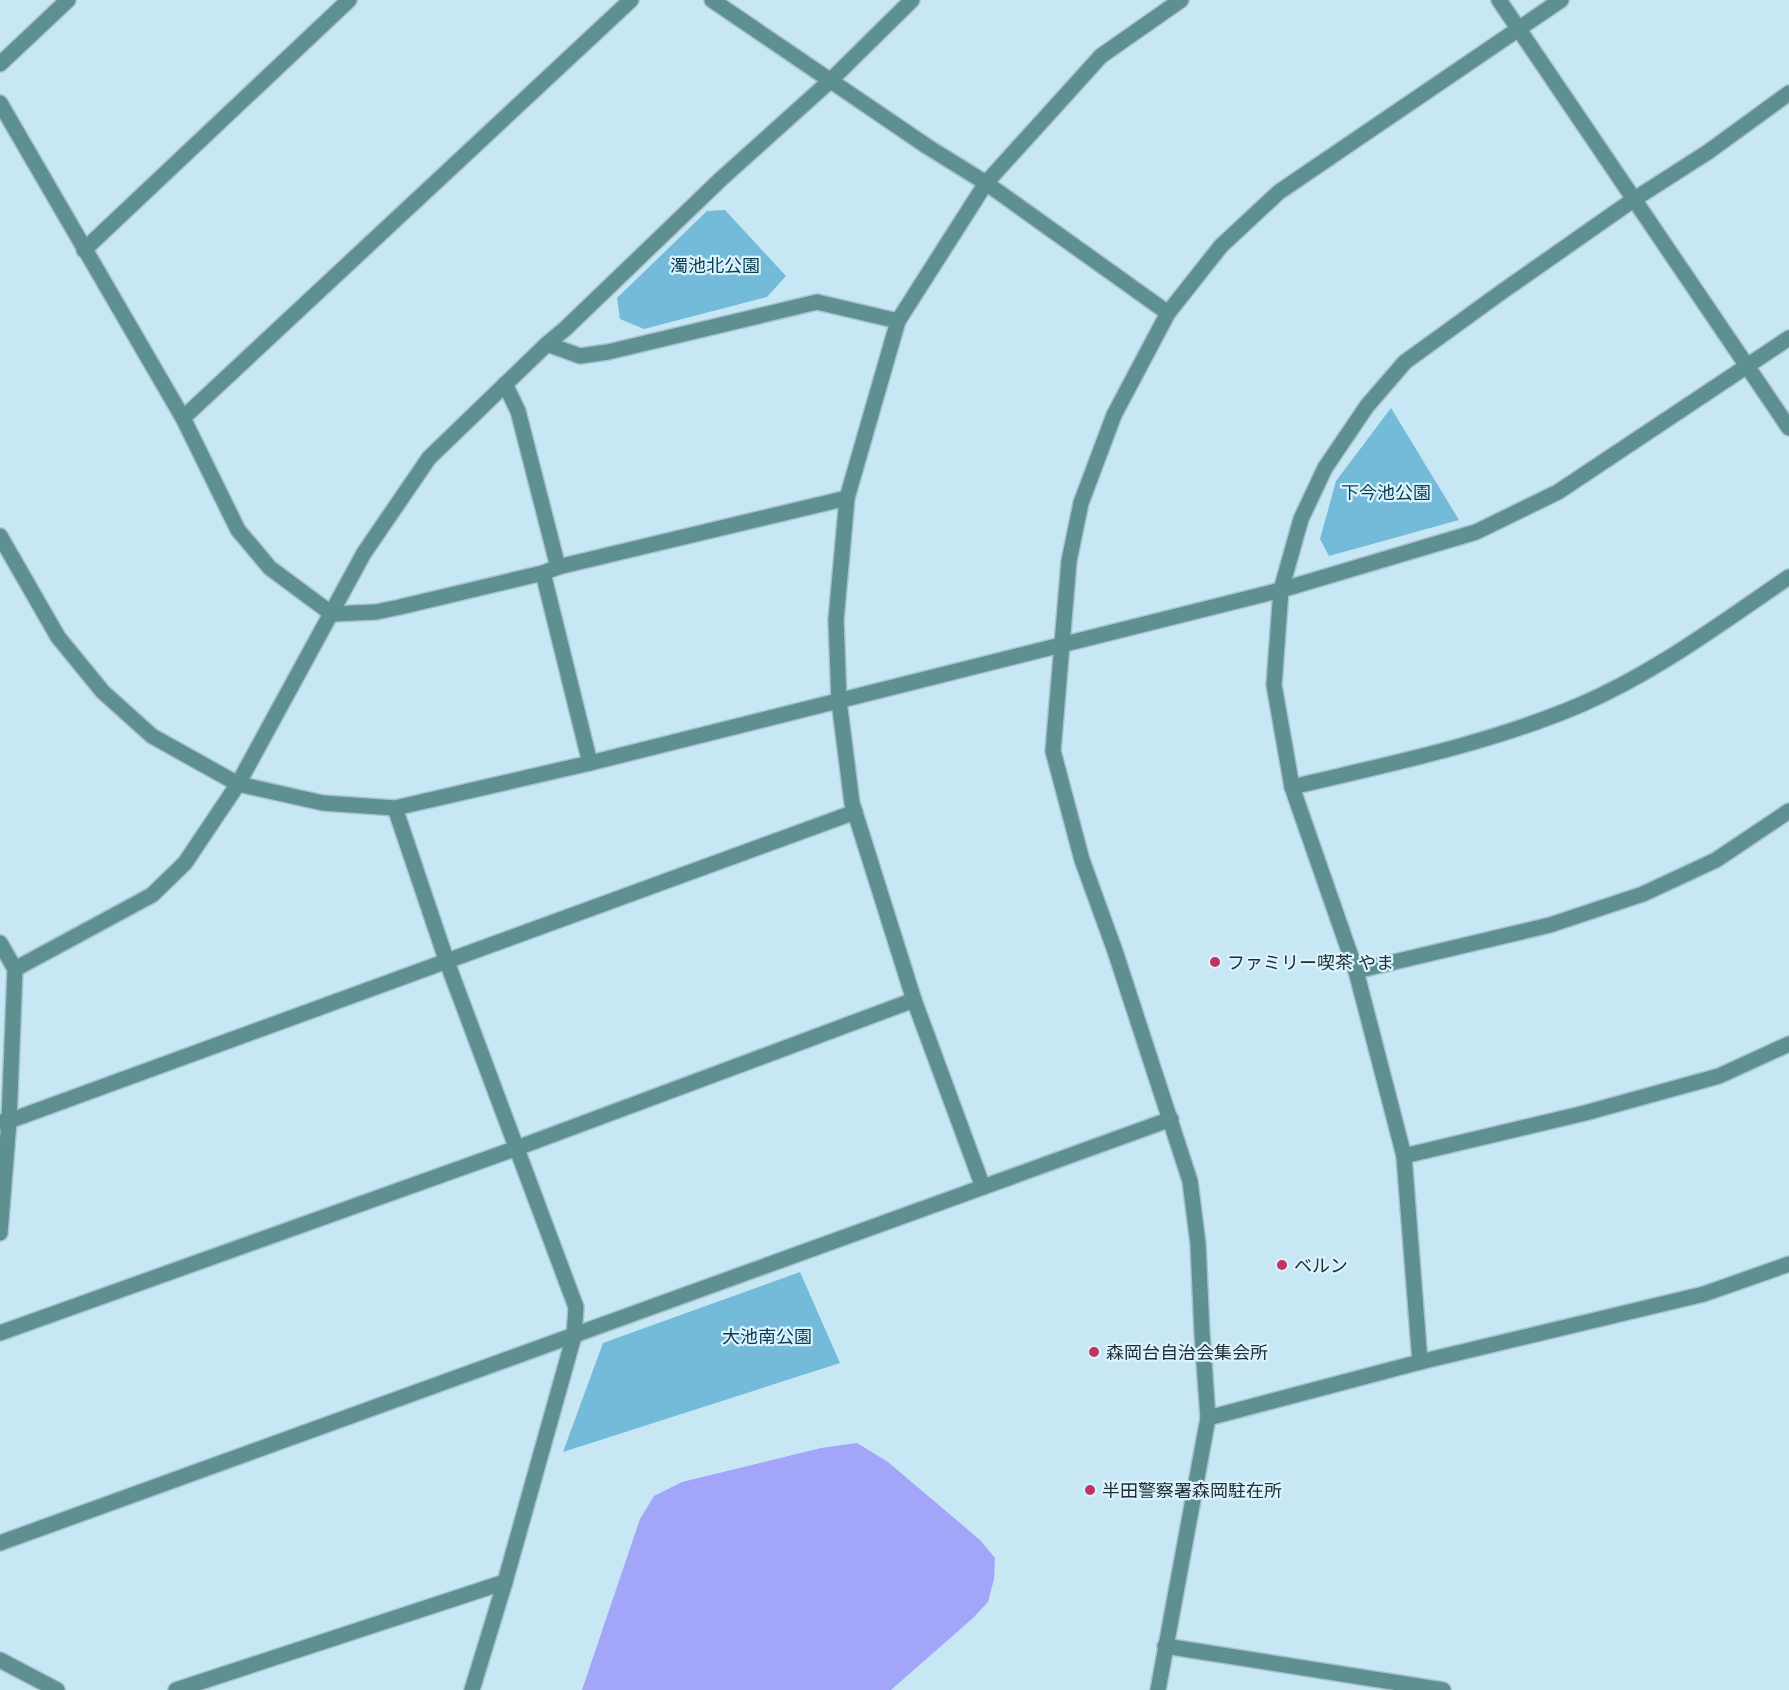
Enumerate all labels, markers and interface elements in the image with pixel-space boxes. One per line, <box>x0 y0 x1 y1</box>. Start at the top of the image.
park label: 濁池北公園 <box>670 254 760 277</box>
park label: 下今池公園 <box>1341 481 1431 504</box>
place label: ファミリー喫茶 やま <box>1227 951 1394 974</box>
marker: ファミリー喫茶 やま <box>1208 955 1222 969</box>
place label: ベルン <box>1294 1254 1348 1277</box>
marker: ベルン <box>1275 1258 1289 1272</box>
park label: 大池南公園 <box>722 1325 812 1348</box>
place label: 森岡台自治会集会所 <box>1106 1341 1268 1364</box>
marker: 森岡台自治会集会所 <box>1087 1345 1101 1359</box>
place label: 半田警察署森岡駐在所 <box>1102 1479 1282 1502</box>
marker: 半田警察署森岡駐在所 <box>1083 1483 1097 1497</box>

